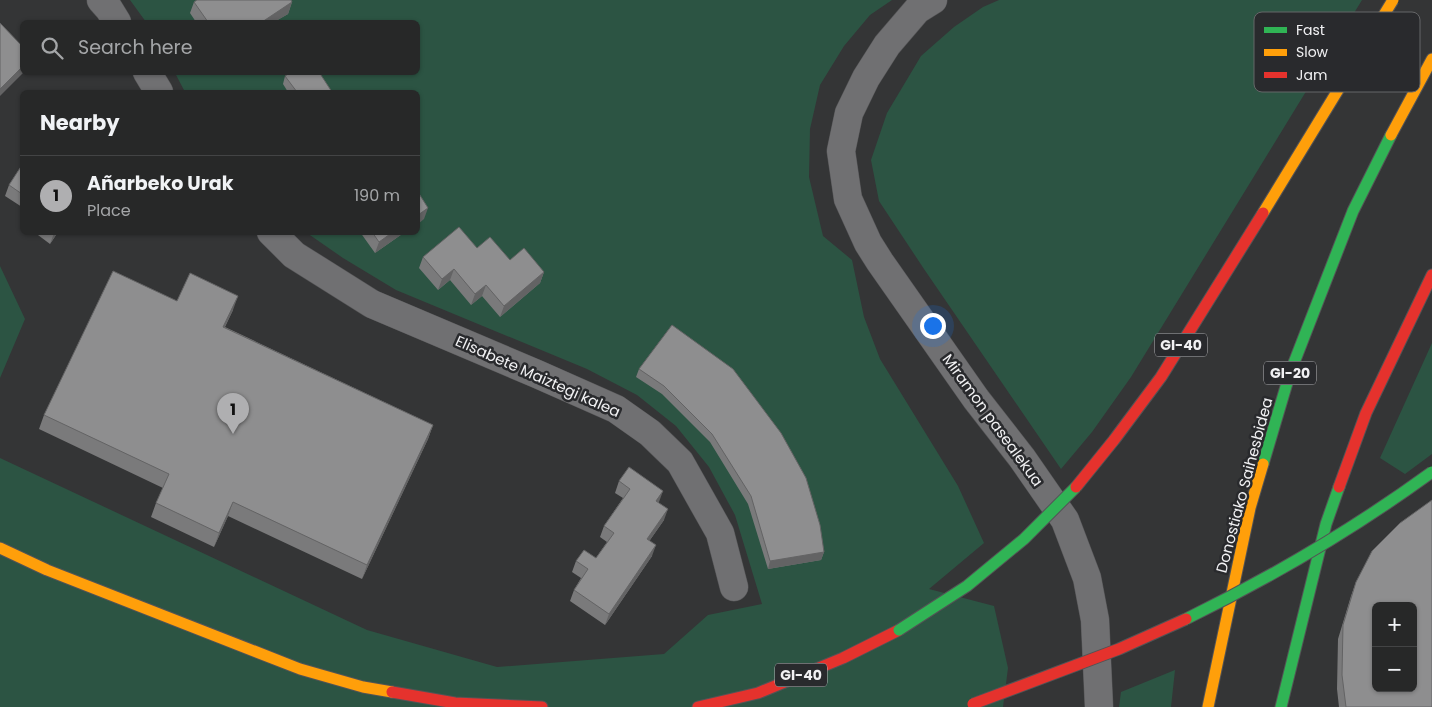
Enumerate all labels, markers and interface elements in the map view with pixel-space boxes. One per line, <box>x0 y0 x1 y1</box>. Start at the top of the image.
legend <box>1254 12 1420 92</box>
search box <box>20 20 420 75</box>
text: Fast <box>1296 20 1325 40</box>
icon: search <box>38 34 66 62</box>
text: Search here <box>78 34 192 61</box>
text: Slow <box>1296 42 1329 62</box>
text: Jam <box>1296 65 1327 85</box>
text: Nearby <box>40 108 120 137</box>
text: Añarbeko Urak <box>87 170 234 197</box>
text: 1 <box>53 184 59 207</box>
text: 190 m <box>354 184 400 207</box>
text: Place <box>87 199 131 222</box>
your location <box>920 313 946 339</box>
street label: Elisabete Maiztegi kalea <box>452 330 624 422</box>
road number: GI-40 <box>1155 334 1207 356</box>
street label: Miramon pasealekua <box>938 350 1048 490</box>
road number: GI-20 <box>1264 362 1316 384</box>
pin: 1 <box>217 393 249 434</box>
street label: Donostiako Saihesbidea <box>1210 395 1278 575</box>
map controls <box>1372 602 1417 692</box>
button: + <box>1372 602 1417 647</box>
button: − <box>1372 647 1417 692</box>
road number: GI-40 <box>775 664 827 686</box>

